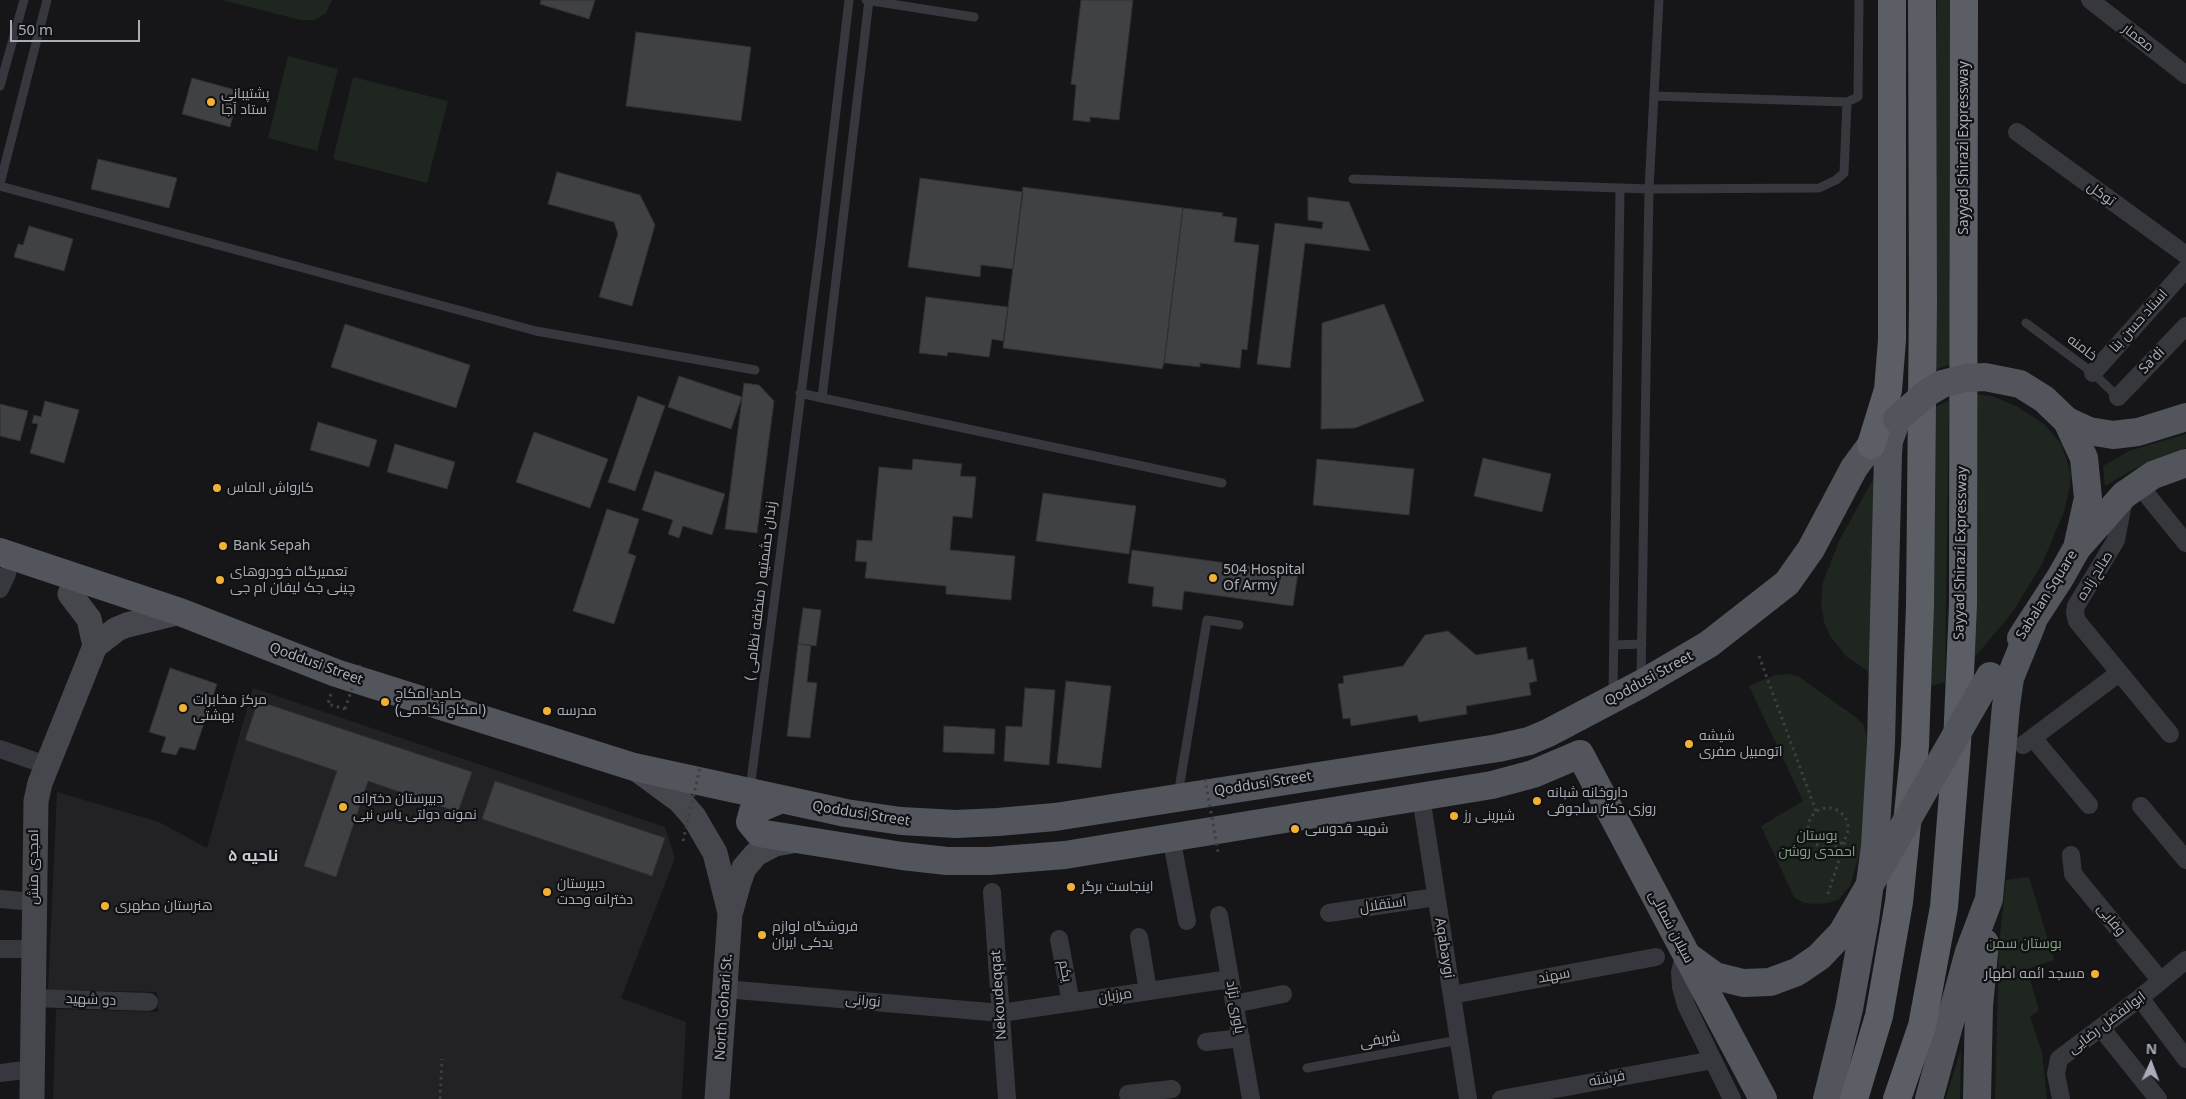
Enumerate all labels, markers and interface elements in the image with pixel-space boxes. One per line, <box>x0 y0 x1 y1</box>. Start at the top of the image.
scale bar <box>12 10 142 42</box>
text: 50 m <box>18 19 53 39</box>
street label: معمار <box>2119 21 2157 55</box>
street label: Sayyad Shirazi Expressway <box>1956 61 1972 235</box>
place label: پشتیبانی ستاد آجا <box>221 86 269 118</box>
marker: پشتیبانی ستاد آجا <box>205 96 217 108</box>
street label: توکل <box>2084 178 2118 210</box>
street label: استاد حسن بنا <box>2106 286 2172 356</box>
street label: خامنه <box>2064 331 2100 365</box>
street label: Sa'di <box>2136 344 2168 378</box>
street label: Sayyad Shirazi Expressway <box>1951 466 1971 640</box>
place label: کارواش الماس <box>227 480 314 496</box>
marker: کارواش الماس <box>211 482 223 494</box>
street label: زندان حشمتیه ( منطقه نظامی ) <box>742 500 780 682</box>
place label: Bank Sepah <box>233 538 310 554</box>
marker: Bank Sepah <box>217 540 229 552</box>
street label: Sabalan Square <box>2013 547 2081 643</box>
street label: صالح زاده <box>2073 549 2117 603</box>
place label: 504 Hospital Of Army <box>1223 562 1305 594</box>
place label: تعمیرگاه خودروهای چینی جک لیفان ام جی <box>230 564 355 596</box>
marker: 504 Hospital Of Army <box>1207 572 1219 584</box>
marker: تعمیرگاه خودروهای چینی جک لیفان ام جی <box>214 574 226 586</box>
street label: Qoddusi Street <box>267 639 365 689</box>
street label: Qoddusi Street <box>1602 648 1696 710</box>
place label: حامد امکاج (امکاج آکادمی) <box>395 686 486 719</box>
place label: مرکز مخابرات بهشتی <box>193 692 267 724</box>
marker: حامد امکاج (امکاج آکادمی) <box>379 696 391 708</box>
marker: مرکز مخابرات بهشتی <box>177 702 189 714</box>
place label: مدرسه <box>557 703 597 719</box>
marker: مدرسه <box>541 705 553 717</box>
place label: شیشه اتومبیل صفری <box>1699 728 1782 760</box>
marker: شیشه اتومبیل صفری <box>1683 738 1695 750</box>
street label: Qoddusi Street <box>1213 768 1313 800</box>
place label: داروخانه شبانه روزی دکتر سلجوقی <box>1547 785 1656 818</box>
place label: دبیرستان دخترانه نمونه دولتی یاس نبی <box>353 791 477 824</box>
marker: داروخانه شبانه روزی دکتر سلجوقی <box>1531 795 1543 807</box>
street label: Qoddusi Street <box>811 798 911 830</box>
marker: دبیرستان دخترانه نمونه دولتی یاس نبی <box>337 801 349 813</box>
place label: شیرینی رز <box>1464 808 1515 824</box>
marker: شیرینی رز <box>1448 810 1460 822</box>
place label: شهید قدوسی <box>1305 821 1389 837</box>
marker: شهید قدوسی <box>1289 823 1301 835</box>
park label: بوستان احمدی روشن <box>1778 828 1856 860</box>
street label: امجدی منش <box>26 829 42 905</box>
district label: ناحیه ۵ <box>228 846 278 866</box>
place label: دبیرستان دخترانه وحدت <box>557 876 633 909</box>
place label: اینجاست برگر <box>1081 879 1153 895</box>
marker: اینجاست برگر <box>1065 881 1077 893</box>
marker: دبیرستان دخترانه وحدت <box>541 886 553 898</box>
street label: سبلان شمالی <box>1645 888 1697 966</box>
street label: استقلال <box>1358 893 1408 917</box>
place label: هنرستان مطهری <box>115 898 213 914</box>
marker: هنرستان مطهری <box>99 900 111 912</box>
street label: وفایی <box>2093 901 2129 939</box>
street label: Aqabaygi <box>1431 916 1457 980</box>
place label: فروشگاه لوازم یدکی ایران <box>772 919 858 952</box>
marker: فروشگاه لوازم یدکی ایران <box>756 929 768 941</box>
park label: بوستان سمن <box>1986 936 2062 952</box>
street label: Nekoudeqqat <box>987 950 1011 1040</box>
street label: North Gohari St. <box>712 953 736 1061</box>
street label: یکم <box>1055 959 1075 983</box>
street label: سهند <box>1537 965 1571 987</box>
place label: مسجد ائمه اطهار <box>1984 966 2085 982</box>
marker: مسجد ائمه اطهار <box>2089 968 2101 980</box>
street label: یاوری نژاد <box>1222 979 1248 1035</box>
street label: مرزبان <box>1097 985 1133 1007</box>
street label: ابوالفضل رضایی <box>2065 988 2149 1058</box>
street label: دو شهید <box>65 991 117 1009</box>
street label: نورانی <box>845 991 881 1011</box>
street label: شریفی <box>1359 1028 1401 1052</box>
north arrow <box>2126 1039 2176 1089</box>
text: N <box>2146 1039 2158 1058</box>
street label: فرشته <box>1588 1068 1626 1090</box>

